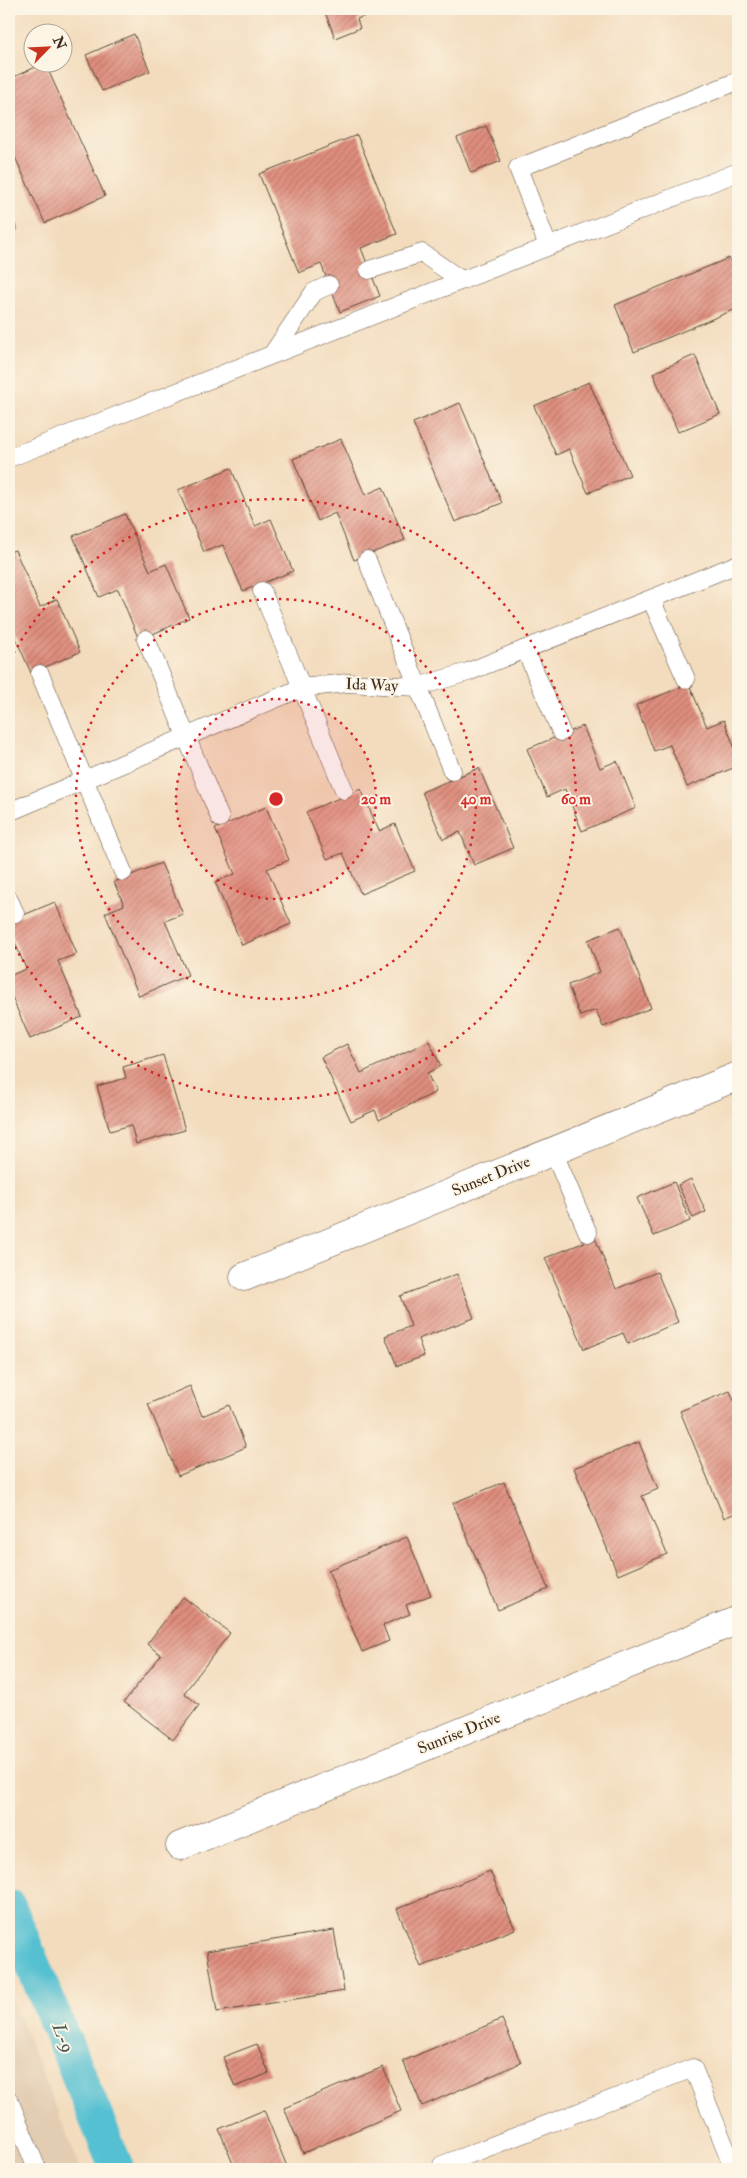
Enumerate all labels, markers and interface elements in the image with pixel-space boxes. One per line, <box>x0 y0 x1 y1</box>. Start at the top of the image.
north arrow <box>22 22 72 72</box>
text: N <box>49 33 70 53</box>
street label: Ida Way <box>345 674 400 696</box>
centre of rings <box>267 790 285 808</box>
text: 20 m <box>361 790 391 809</box>
text: 40 m <box>460 790 492 809</box>
text: 60 m <box>561 790 591 809</box>
street label: Sunset Drive <box>449 1151 533 1201</box>
street label: Sunrise Drive <box>415 1707 504 1759</box>
water label: L-9 <box>46 2019 79 2056</box>

